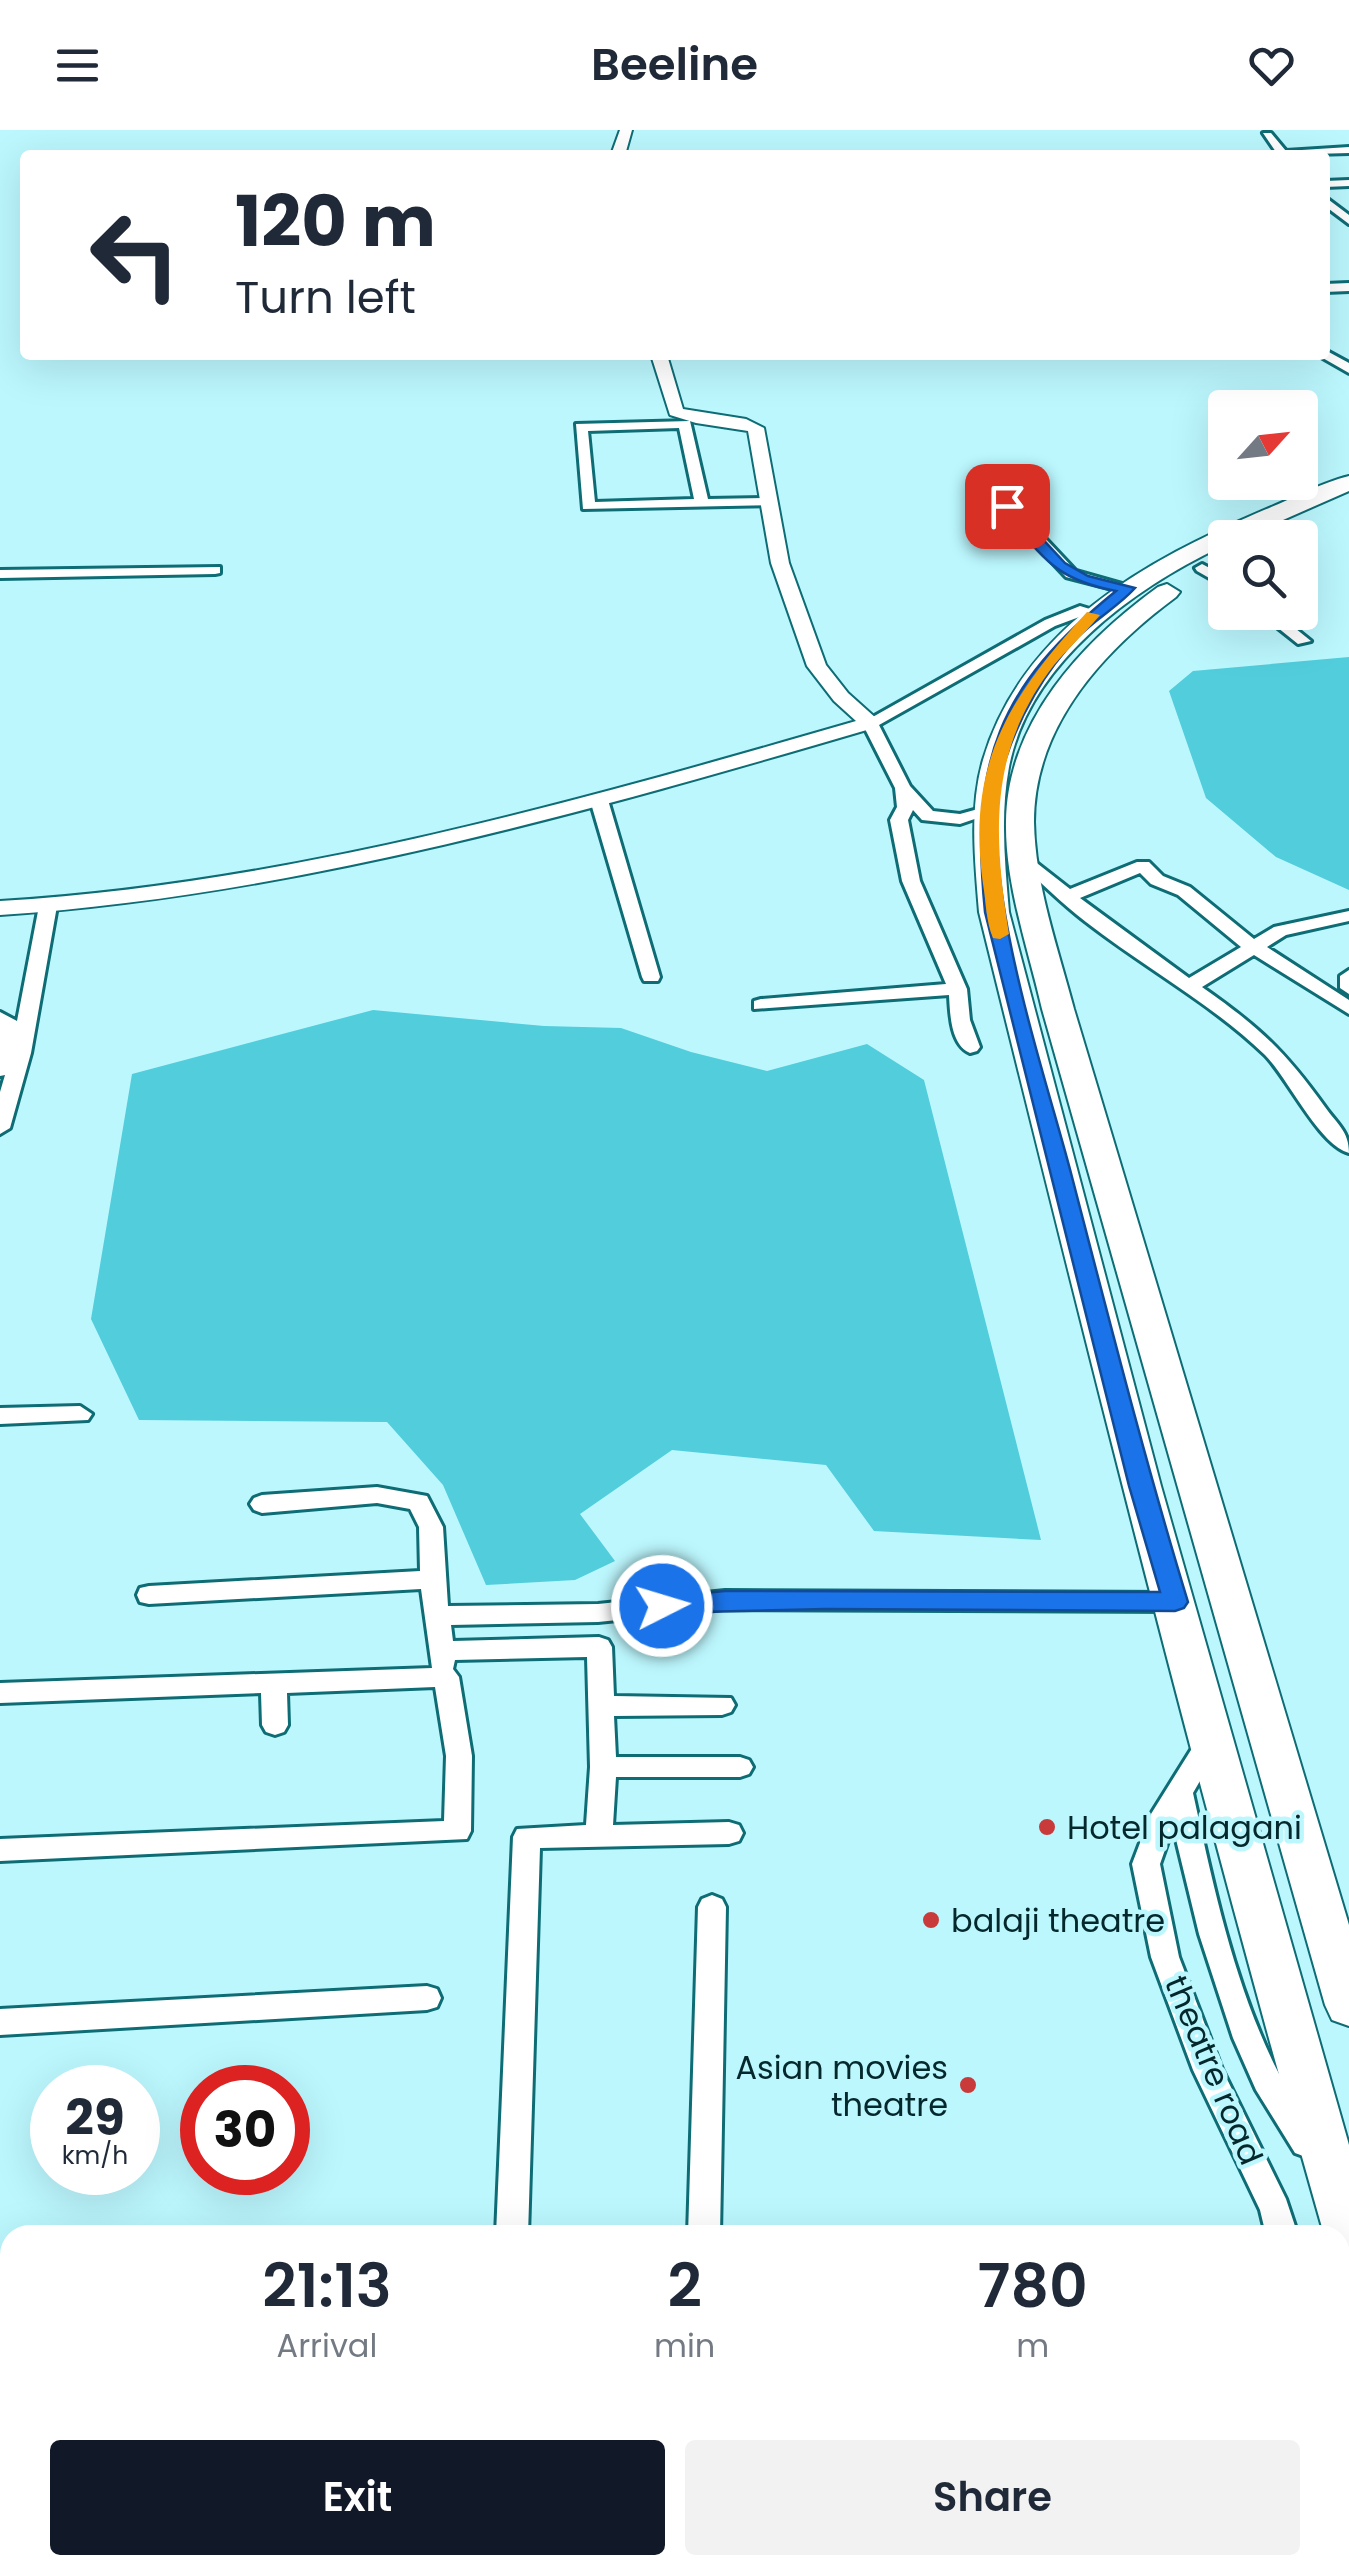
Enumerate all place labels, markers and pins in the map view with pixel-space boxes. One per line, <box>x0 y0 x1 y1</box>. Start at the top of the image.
pin <box>965 464 1050 549</box>
place label: Hotel palagani <box>1067 1805 1302 1850</box>
marker: Hotel palagani <box>1036 1816 1058 1838</box>
place label: balaji theatre <box>951 1898 1165 1943</box>
marker: balaji theatre <box>920 1909 942 1931</box>
place label: Asian movies theatre <box>735 2045 948 2127</box>
marker: Asian movies theatre <box>957 2074 979 2096</box>

